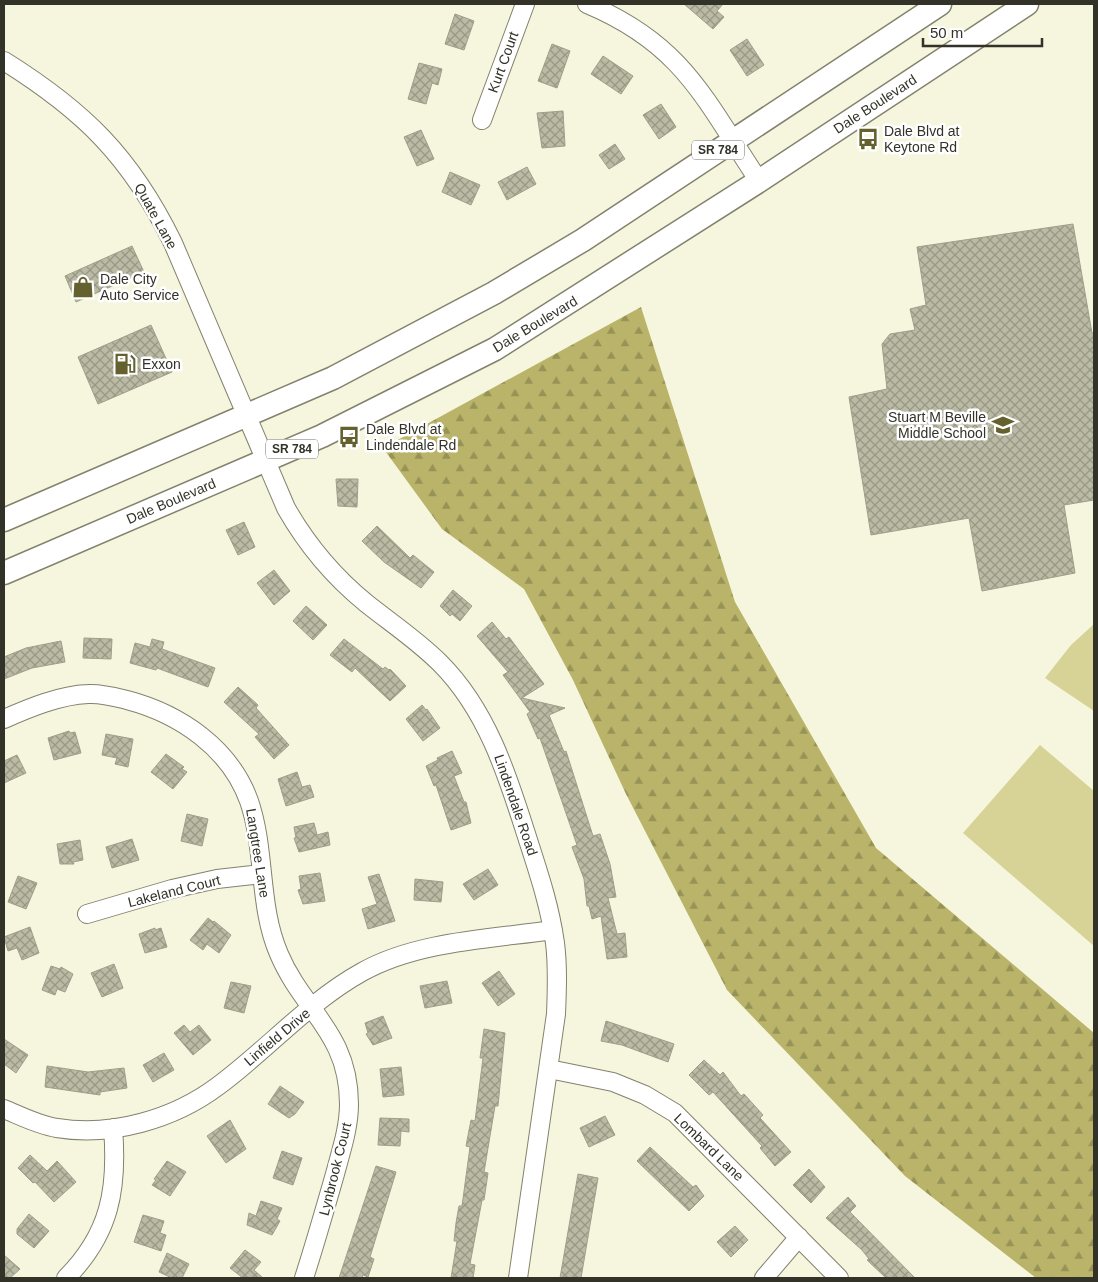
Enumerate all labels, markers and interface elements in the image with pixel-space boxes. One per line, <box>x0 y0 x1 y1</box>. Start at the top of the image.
scale bar <box>923 15 1042 47</box>
text: 50 m <box>930 24 963 41</box>
street label: Kurt Court <box>485 29 521 95</box>
street label: Dale Boulevard <box>830 71 920 137</box>
place label: Dale Blvd at Keytone Rd <box>884 123 960 155</box>
bus stop icon: Dale Blvd at Keytone Rd <box>855 126 881 152</box>
road number: SR 784 <box>692 140 744 160</box>
street label: Quate Lane <box>131 180 181 252</box>
place label: Dale City Auto Service <box>100 271 180 303</box>
shop icon: Dale City Auto Service <box>70 274 96 300</box>
street label: Dale Boulevard <box>490 292 580 356</box>
fuel station icon: Exxon <box>112 351 138 377</box>
place label: Exxon <box>142 356 181 372</box>
place label: Stuart M Beville Middle School <box>888 409 986 441</box>
school or university icon: Stuart M Beville Middle School <box>990 412 1016 438</box>
place label: Dale Blvd at Lindendale Rd <box>366 421 456 453</box>
bus stop icon: Dale Blvd at Lindendale Rd <box>336 424 362 450</box>
road number: SR 784 <box>266 439 318 458</box>
street label: Dale Boulevard <box>124 475 218 527</box>
street label: Lindendale Road <box>491 752 541 858</box>
street label: Langtree Lane <box>243 807 273 899</box>
street label: Lakeland Court <box>126 872 222 910</box>
street label: Linfield Drive <box>241 1005 313 1069</box>
street label: Lombard Lane <box>671 1110 747 1184</box>
street label: Lynbrook Court <box>316 1121 354 1217</box>

